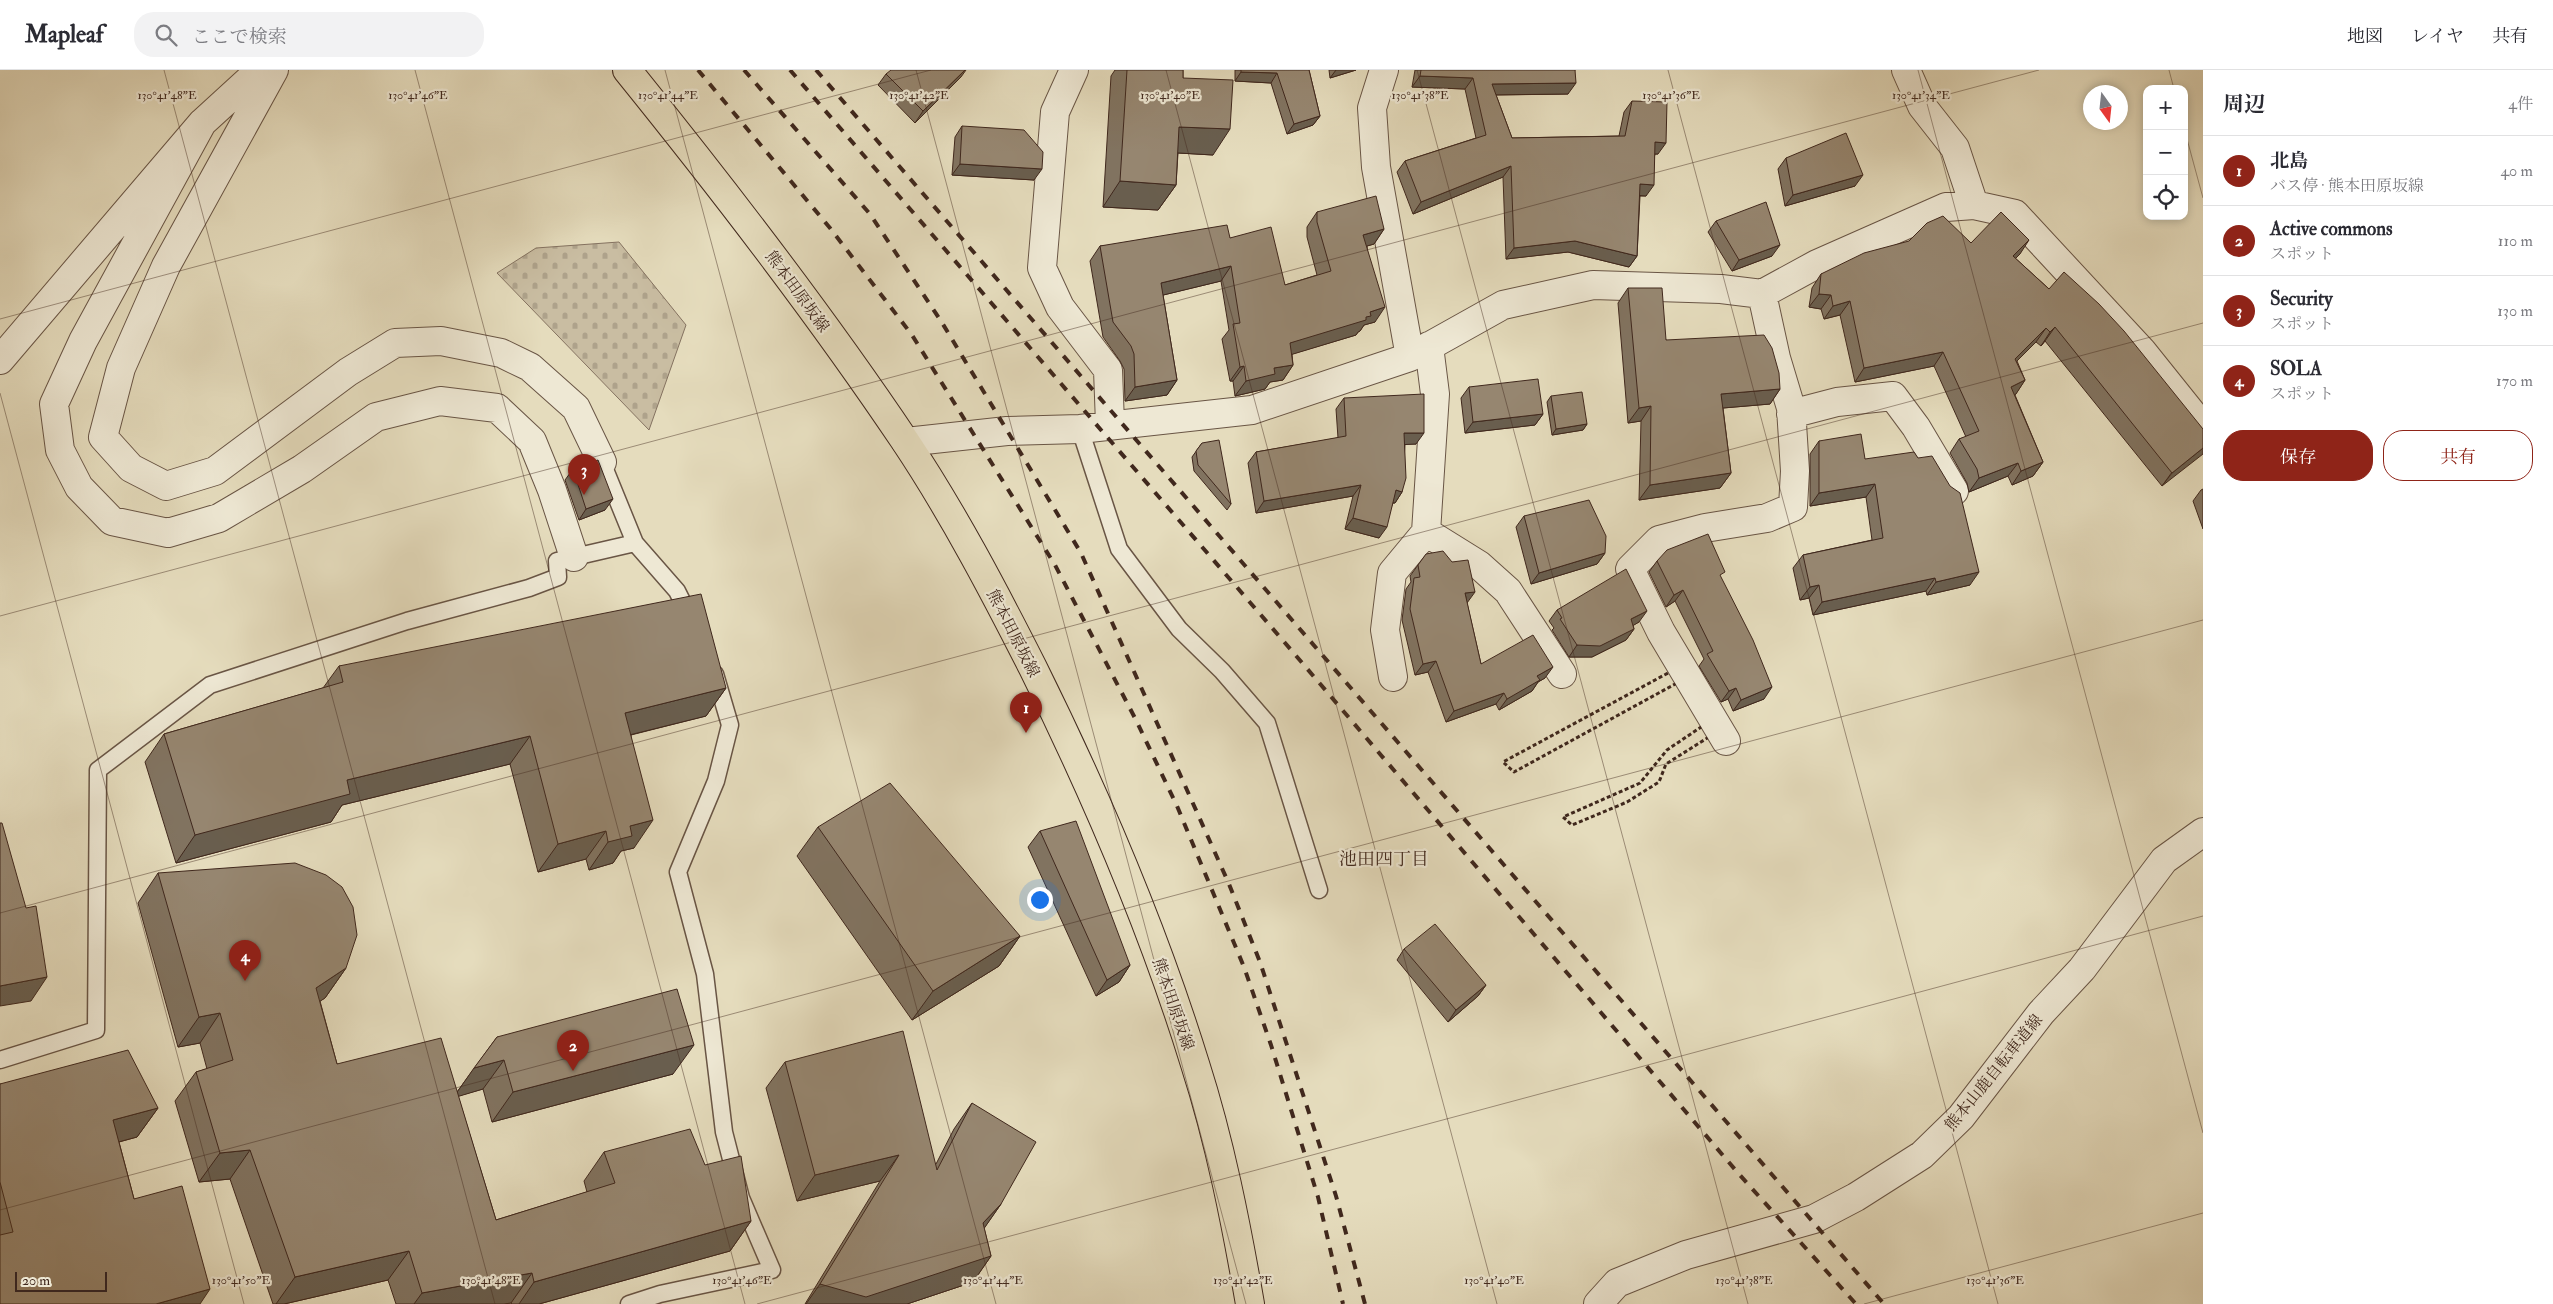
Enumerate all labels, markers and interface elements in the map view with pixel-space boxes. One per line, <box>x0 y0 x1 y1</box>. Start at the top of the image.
search box <box>134 12 484 57</box>
text: Mapleaf <box>25 19 104 50</box>
icon: search <box>152 21 180 49</box>
text: ここで検索 <box>192 25 287 49</box>
text: 地図 <box>2347 25 2383 48</box>
text: レイヤ <box>2411 25 2464 48</box>
text: 共有 <box>2492 25 2528 48</box>
north arrow <box>2083 85 2128 130</box>
map controls <box>2143 85 2188 220</box>
button: + <box>2143 85 2188 130</box>
text: 130°41'48"E <box>137 88 197 103</box>
text: 130°41'46"E <box>388 88 448 103</box>
text: 130°41'44"E <box>638 88 698 103</box>
text: 130°41'42"E <box>889 88 949 103</box>
text: 130°41'40"E <box>1140 88 1200 103</box>
text: 130°41'38"E <box>1391 88 1449 103</box>
text: 130°41'36"E <box>1642 88 1700 103</box>
text: 130°41'34"E <box>1892 88 1950 103</box>
text: 周辺 <box>2223 91 2265 118</box>
text: 4件 <box>2508 94 2533 114</box>
button: − <box>2143 130 2188 175</box>
text: 北島 <box>2270 149 2308 173</box>
text: 1 <box>2236 161 2242 181</box>
text: 40 m <box>2500 161 2533 181</box>
button: locate <box>2143 175 2188 220</box>
text: バス停 · 熊本田原坂線 <box>2270 176 2424 196</box>
text: Active commons <box>2270 217 2392 241</box>
text: 2 <box>2235 231 2243 251</box>
text: 110 m <box>2498 231 2533 251</box>
text: スポット <box>2270 244 2334 264</box>
street label: 熊本田原坂線 <box>761 247 833 336</box>
text: Security <box>2270 287 2333 311</box>
text: 3 <box>2236 301 2242 321</box>
text: 130 m <box>2497 301 2533 321</box>
text: スポット <box>2270 314 2334 334</box>
text: SOLA <box>2270 357 2322 381</box>
text: 4 <box>2235 371 2243 391</box>
text: 170 m <box>2496 371 2533 391</box>
text: スポット <box>2270 384 2334 404</box>
button: 保存 <box>2223 430 2373 481</box>
button: 共有 <box>2383 430 2533 481</box>
pin: 3 <box>568 454 600 495</box>
street label: 熊本田原坂線 <box>982 586 1044 681</box>
pin: 1 <box>1010 692 1042 733</box>
district label: 池田四丁目 <box>1339 848 1429 871</box>
your location <box>1027 887 1053 913</box>
pin: 4 <box>229 940 261 981</box>
street label: 熊本田原坂線 <box>1148 956 1198 1053</box>
street label: 熊本山鹿自転車道線 <box>1941 1010 2047 1135</box>
pin: 2 <box>557 1030 589 1071</box>
scale bar <box>15 1269 108 1292</box>
text: 20 m <box>22 1272 50 1289</box>
text: 130°41'50"E <box>212 1273 271 1288</box>
text: 130°41'48"E <box>461 1273 521 1288</box>
text: 130°41'46"E <box>712 1273 772 1288</box>
text: 130°41'44"E <box>963 1273 1023 1288</box>
text: 130°41'42"E <box>1213 1273 1273 1288</box>
text: 130°41'40"E <box>1464 1273 1524 1288</box>
text: 130°41'38"E <box>1715 1273 1773 1288</box>
text: 130°41'36"E <box>1966 1273 2024 1288</box>

